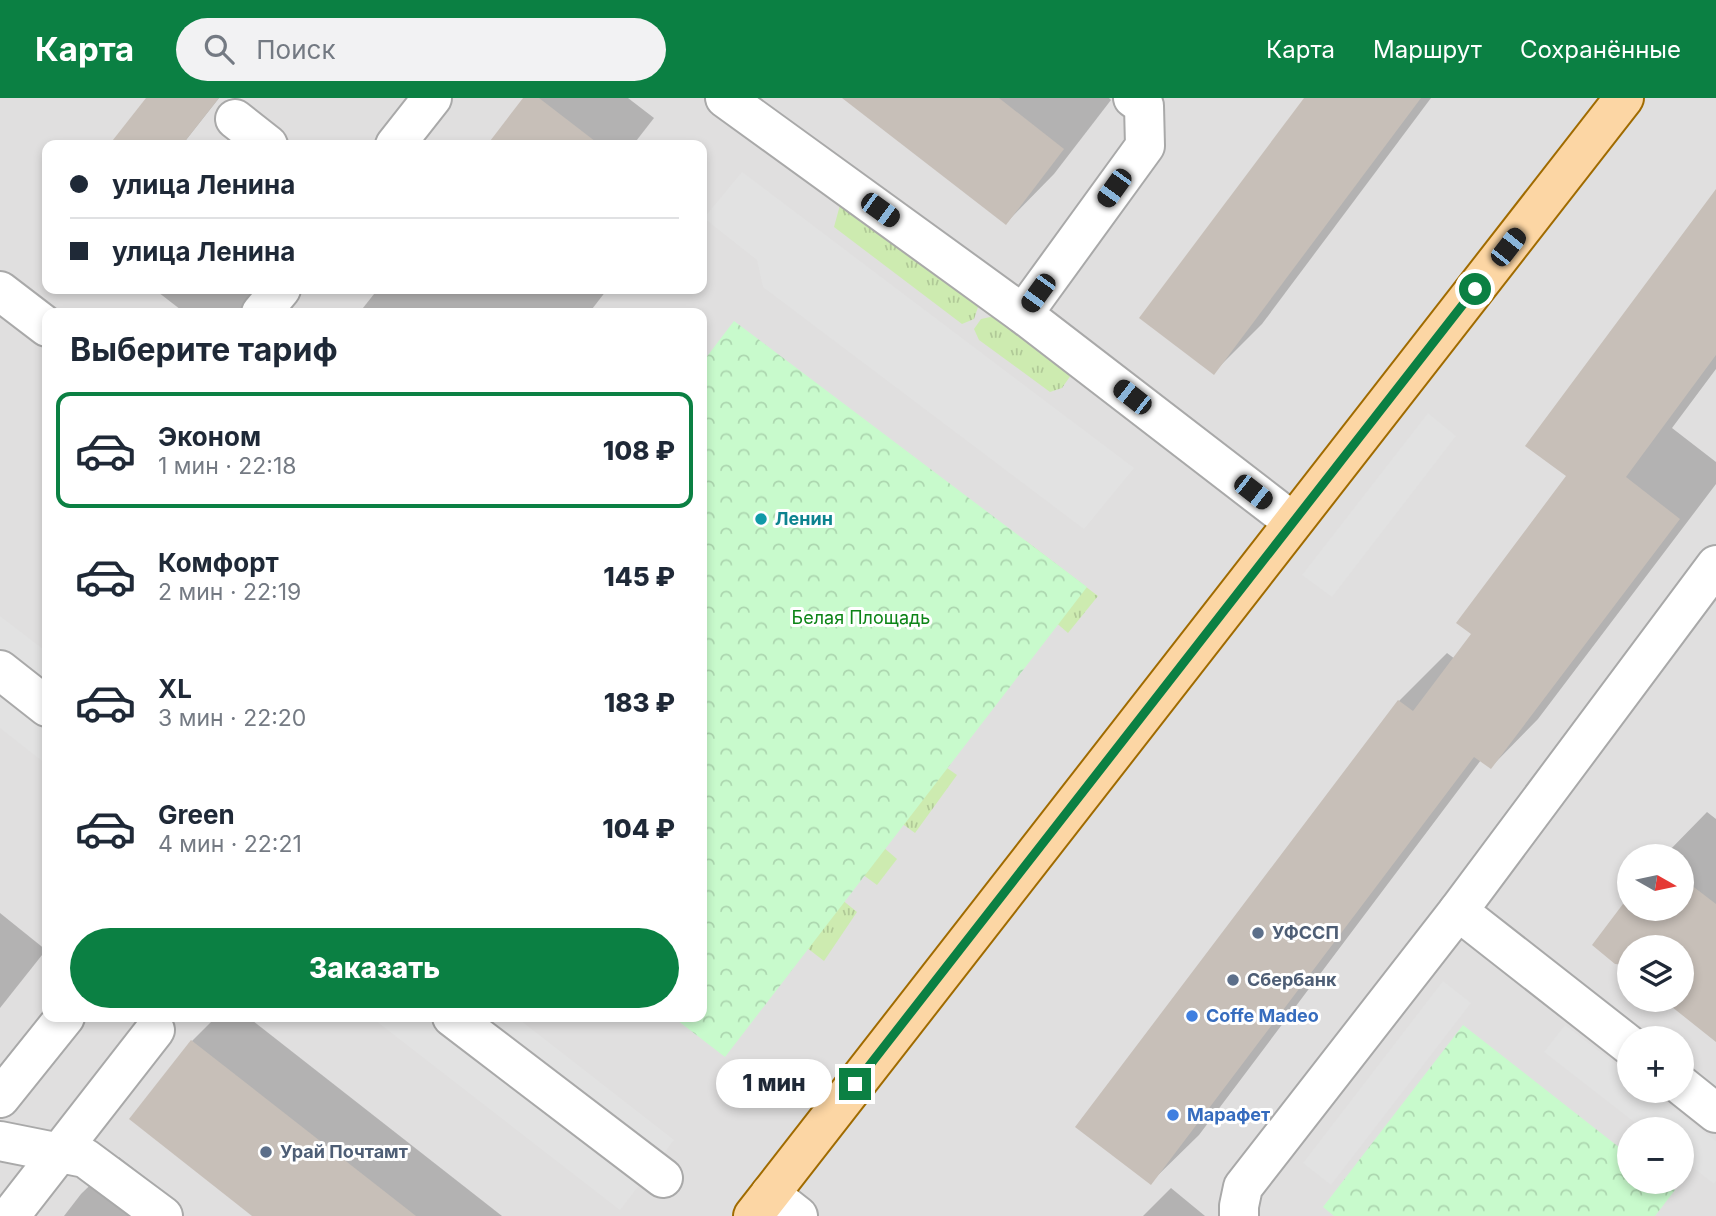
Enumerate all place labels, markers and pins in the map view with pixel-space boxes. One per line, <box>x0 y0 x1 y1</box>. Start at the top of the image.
place label: Ленин <box>775 508 833 529</box>
marker: Ленин <box>753 511 769 527</box>
place label: УФССП <box>1272 922 1339 943</box>
marker: УФССП <box>1250 925 1266 941</box>
place label: Сбербанк <box>1247 969 1337 990</box>
marker: Сбербанк <box>1225 972 1241 988</box>
place label: Coffe Madeo <box>1206 1005 1319 1026</box>
marker: Coffe Madeo <box>1184 1008 1200 1024</box>
place label: Марафет <box>1187 1104 1270 1125</box>
marker: Марафет <box>1165 1107 1181 1123</box>
place label: Урай Почтамт <box>280 1141 408 1162</box>
marker: Урай Почтамт <box>258 1144 274 1160</box>

